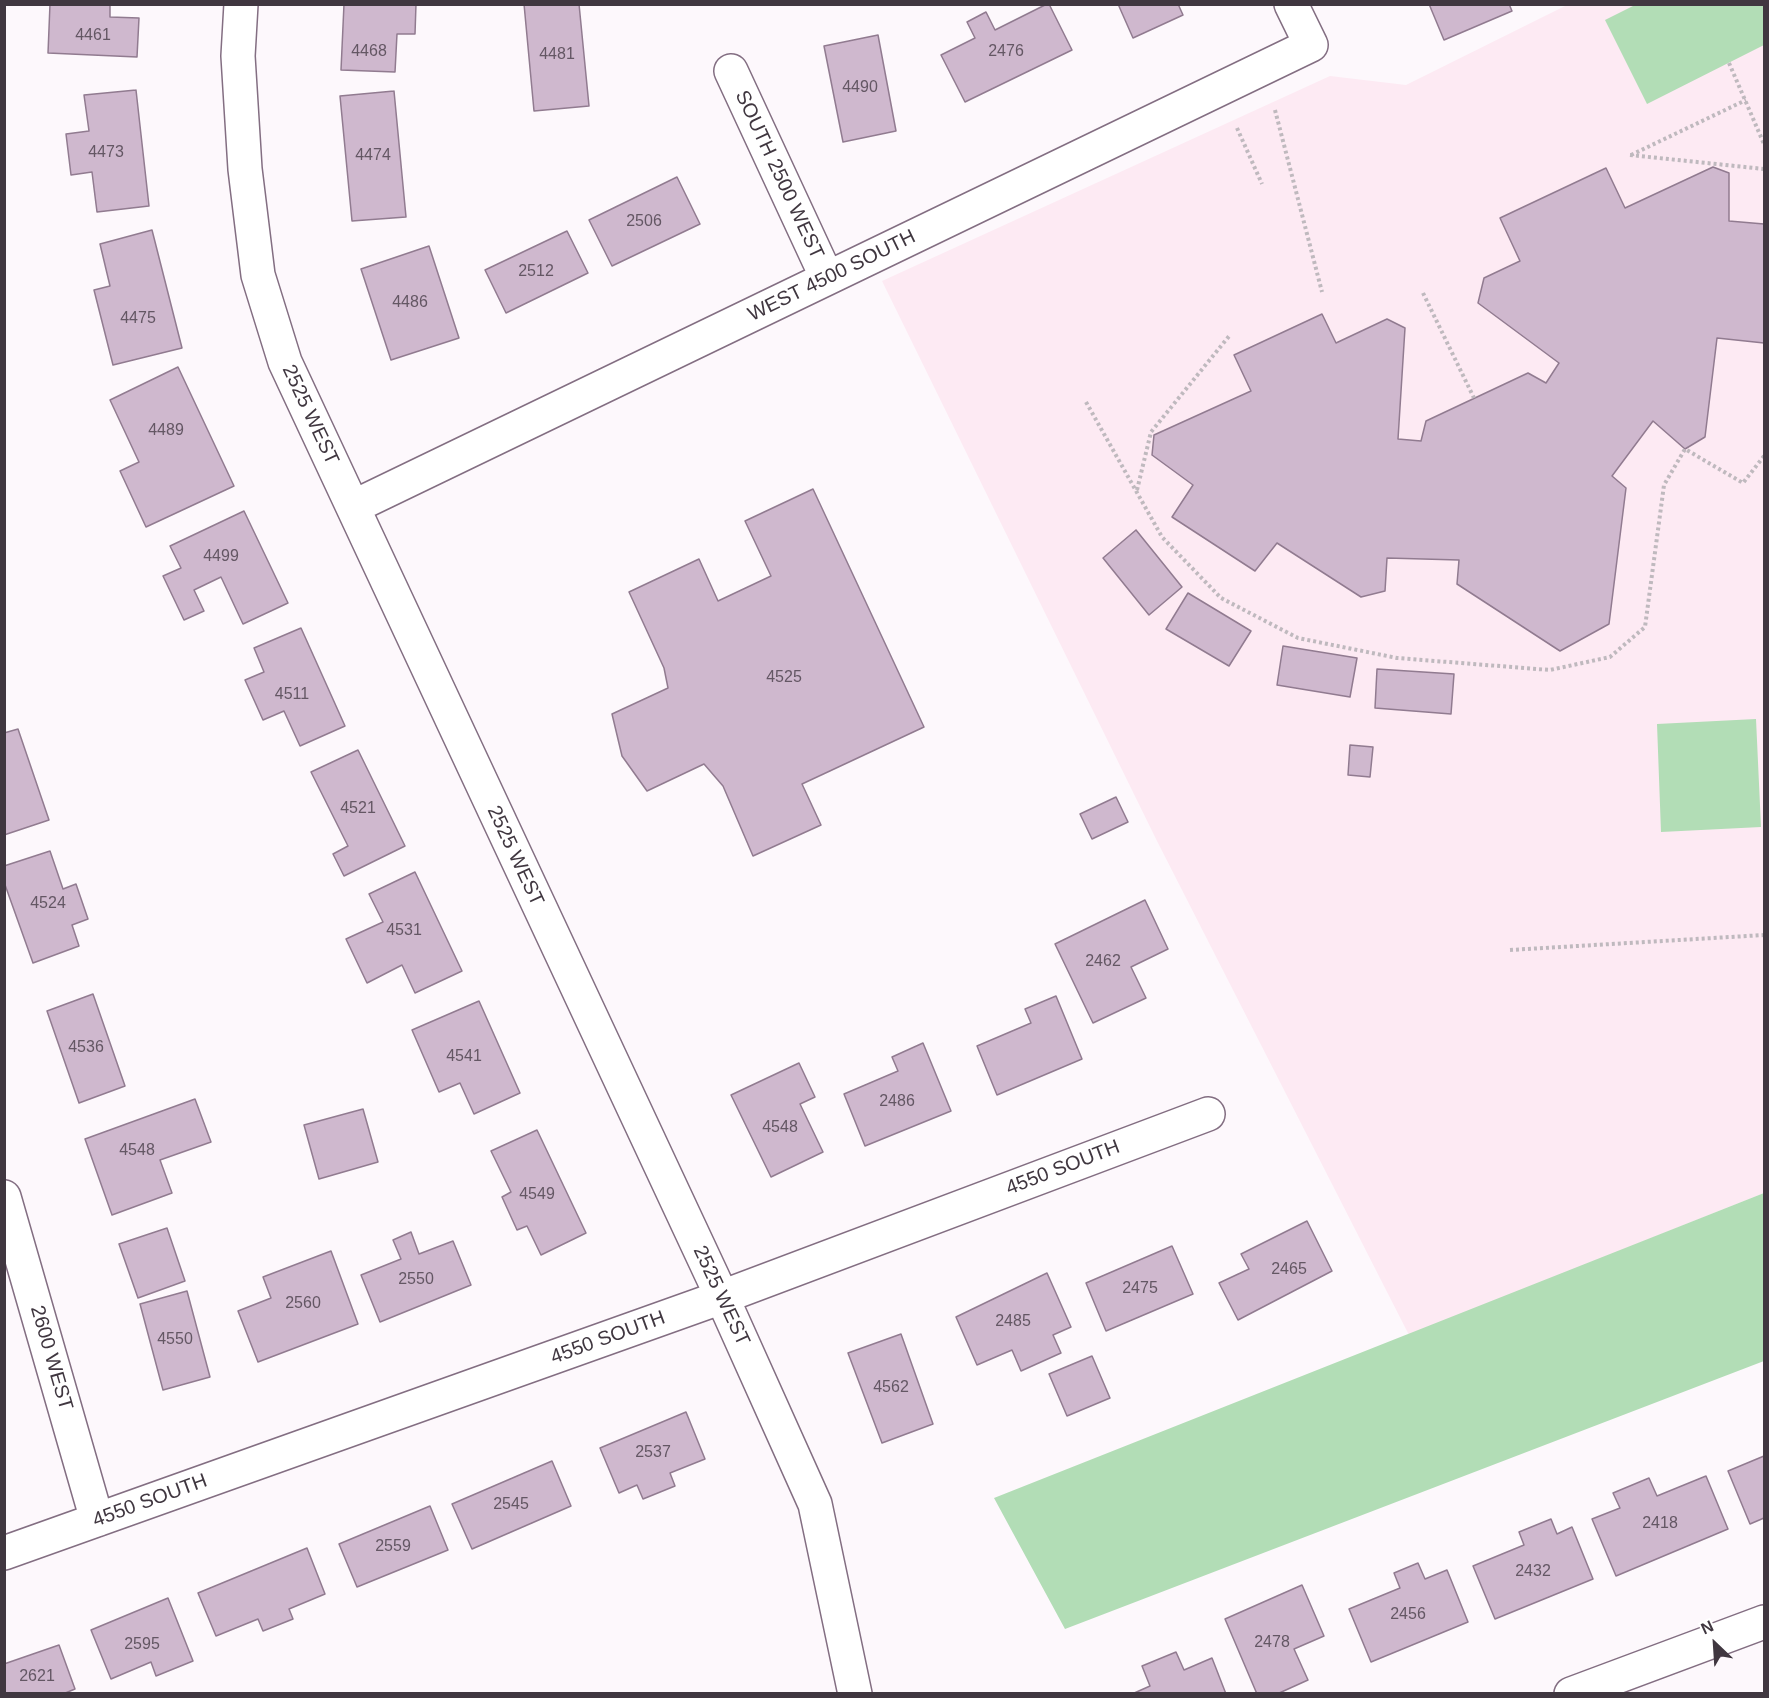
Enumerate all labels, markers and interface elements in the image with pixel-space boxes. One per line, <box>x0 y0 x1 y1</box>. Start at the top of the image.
house number: 4461 <box>75 26 111 46</box>
house number: 4468 <box>351 42 387 62</box>
house number: 2476 <box>988 42 1024 62</box>
house number: 4481 <box>539 45 575 65</box>
house number: 4490 <box>842 78 878 98</box>
street label: SOUTH 2500 WEST <box>729 87 829 263</box>
house number: 4473 <box>88 143 124 163</box>
house number: 4474 <box>355 146 391 166</box>
house number: 2506 <box>626 212 662 232</box>
street label: WEST 4500 SOUTH <box>744 225 920 327</box>
house number: 2512 <box>518 262 554 282</box>
house number: 4486 <box>392 293 428 313</box>
house number: 4475 <box>120 309 156 329</box>
street label: 2525 WEST <box>276 361 344 469</box>
house number: 4489 <box>148 421 184 441</box>
house number: 4499 <box>203 547 239 567</box>
house number: 4525 <box>766 668 802 688</box>
house number: 4511 <box>275 685 309 705</box>
house number: 4521 <box>340 799 376 819</box>
street label: 2525 WEST <box>481 802 549 910</box>
house number: 4524 <box>30 894 66 914</box>
house number: 4531 <box>386 921 422 941</box>
house number: 2462 <box>1085 952 1121 972</box>
house number: 4536 <box>68 1038 104 1058</box>
house number: 4541 <box>446 1047 482 1067</box>
house number: 2486 <box>879 1092 915 1112</box>
house number: 4548 <box>762 1118 798 1138</box>
street label: 4550 SOUTH <box>1003 1135 1123 1201</box>
house number: 4548 <box>119 1141 155 1161</box>
house number: 4549 <box>519 1185 555 1205</box>
street label: 2525 WEST <box>687 1242 755 1350</box>
house number: 2465 <box>1271 1260 1307 1280</box>
house number: 2550 <box>398 1270 434 1290</box>
house number: 2475 <box>1122 1279 1158 1299</box>
house number: 2560 <box>285 1294 321 1314</box>
street label: 2600 WEST <box>25 1303 77 1413</box>
street label: 4550 SOUTH <box>547 1306 669 1370</box>
house number: 2485 <box>995 1312 1031 1332</box>
house number: 4550 <box>157 1330 193 1350</box>
house number: 4562 <box>873 1378 909 1398</box>
house number: 2537 <box>635 1443 671 1463</box>
street label: 4550 SOUTH <box>89 1469 211 1533</box>
house number: 2545 <box>493 1495 529 1515</box>
house number: 2418 <box>1642 1514 1678 1534</box>
house number: 2559 <box>375 1537 411 1557</box>
house number: 2432 <box>1515 1562 1551 1582</box>
house number: 2456 <box>1390 1605 1426 1625</box>
north arrow <box>1685 1614 1745 1674</box>
text: N <box>1698 1617 1716 1637</box>
house number: 2478 <box>1254 1633 1290 1653</box>
house number: 2595 <box>124 1635 160 1655</box>
house number: 2621 <box>19 1667 55 1687</box>

